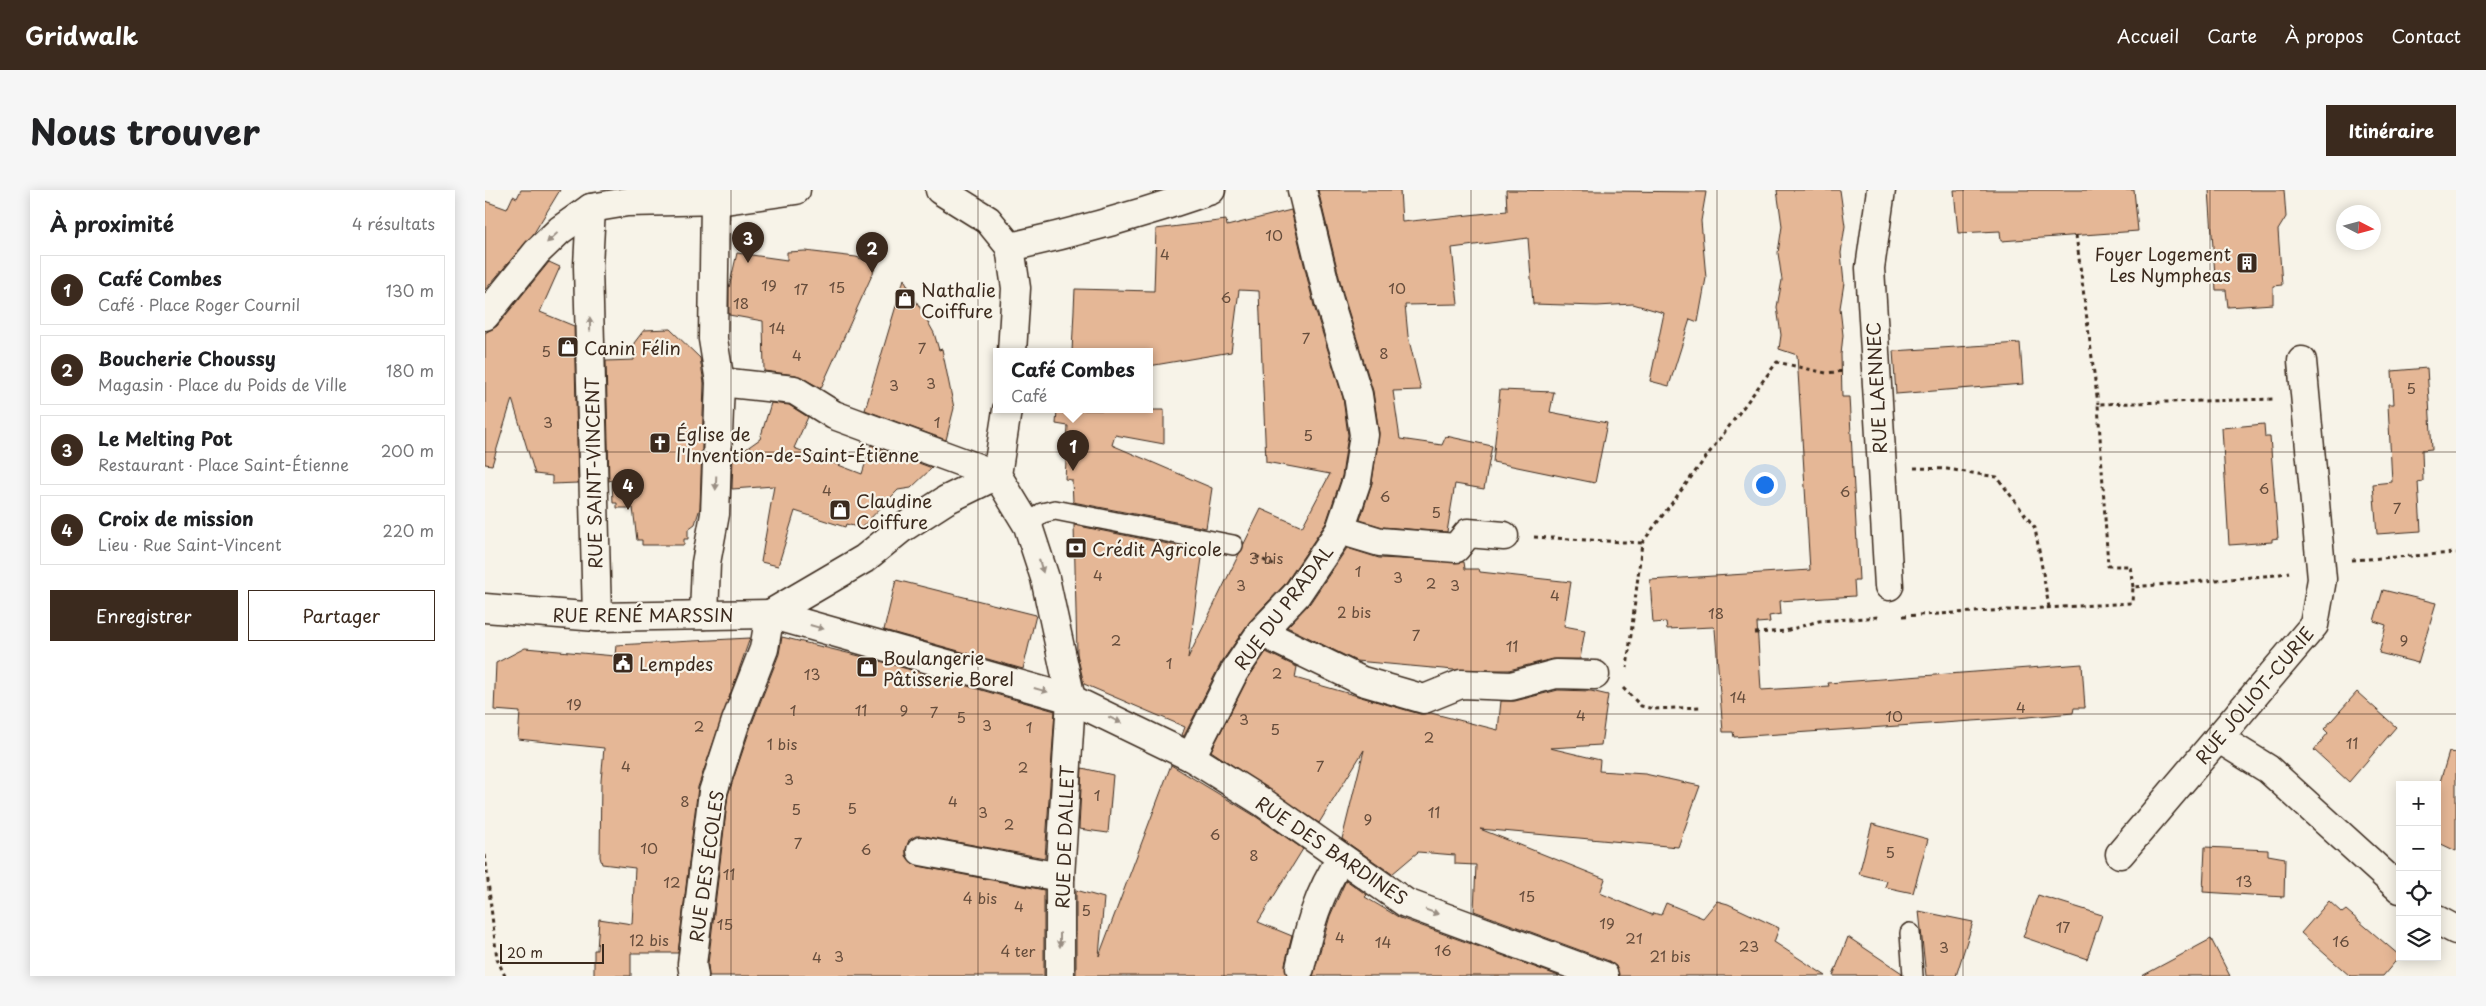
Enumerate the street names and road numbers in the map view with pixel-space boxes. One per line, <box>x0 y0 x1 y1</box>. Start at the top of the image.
street label: RUE LAENNEC <box>1859 321 1893 455</box>
street label: RUE SAINT-VINCENT <box>578 376 608 569</box>
street label: RUE DU PRADAL <box>1227 539 1339 675</box>
street label: RUE RENÉ MARSSIN <box>552 601 734 628</box>
street label: RUE JOLIOT-CURIE <box>2188 620 2320 770</box>
street label: RUE DE DALLET <box>1048 764 1080 909</box>
street label: RUE DES ÉCOLES <box>682 788 730 944</box>
street label: RUE DES BARDINES <box>1251 789 1413 911</box>

